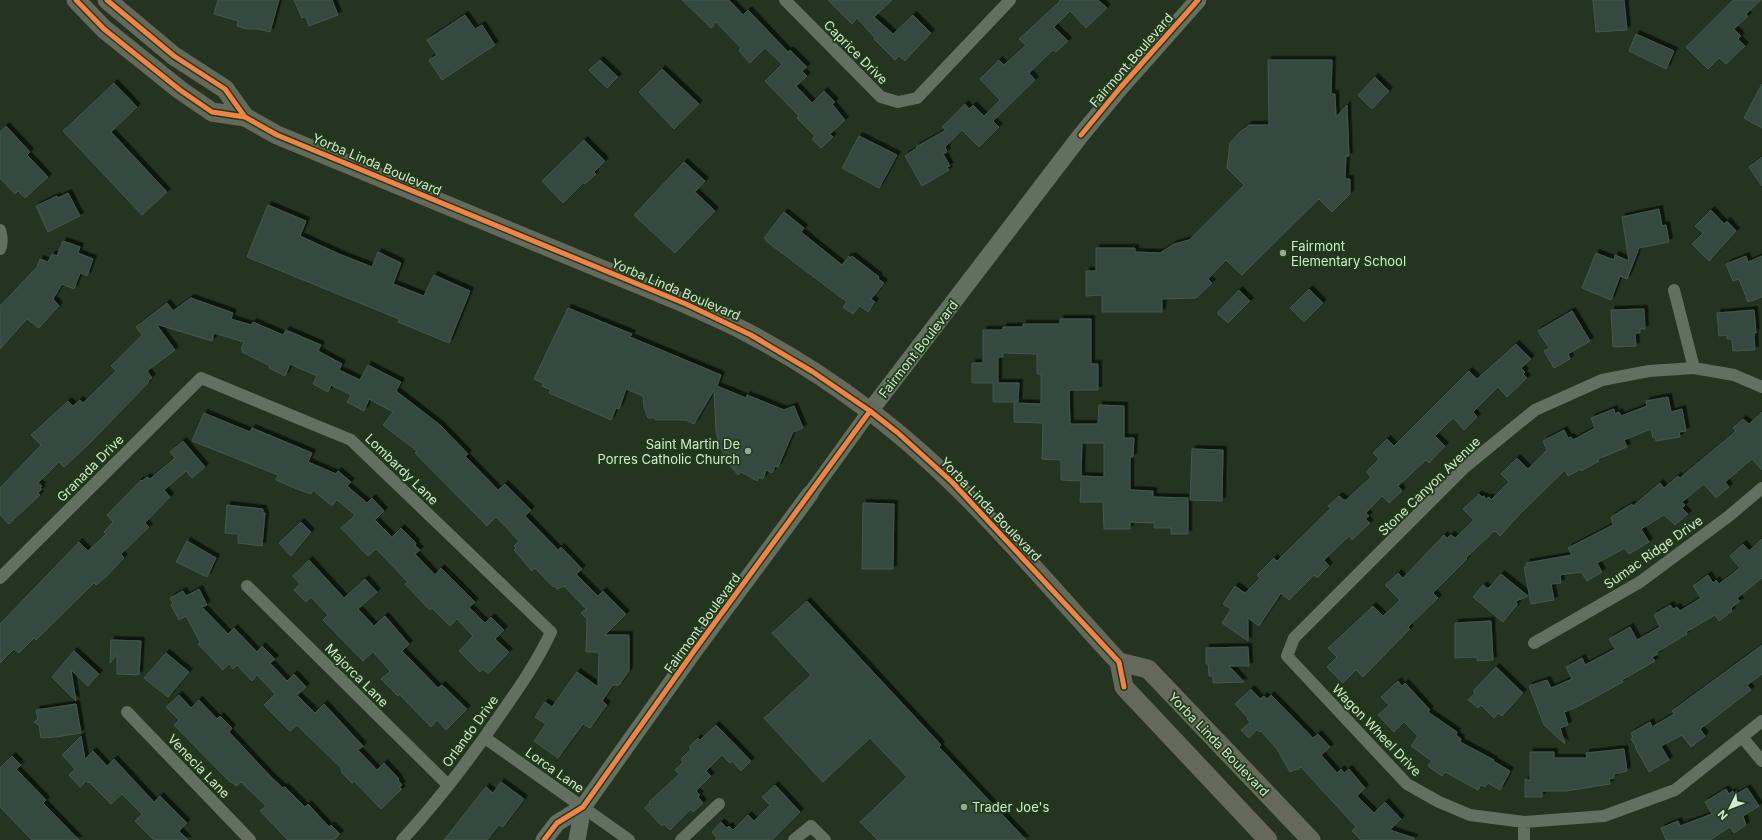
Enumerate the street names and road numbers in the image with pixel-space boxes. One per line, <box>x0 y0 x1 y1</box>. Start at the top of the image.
street label: Fairmont Boulevard <box>1086 10 1176 110</box>
street label: Caprice Drive <box>821 17 891 87</box>
street label: Yorba Linda Boulevard <box>310 130 444 198</box>
street label: Yorba Linda Boulevard <box>609 255 743 323</box>
street label: Fairmont Boulevard <box>875 297 961 401</box>
street label: Lombardy Lane <box>362 430 442 508</box>
street label: Granada Drive <box>53 431 127 505</box>
street label: Stone Canyon Avenue <box>1375 433 1483 539</box>
street label: Yorba Linda Boulevard <box>937 454 1045 564</box>
street label: Sumac Ridge Drive <box>1601 512 1705 592</box>
street label: Fairmont Boulevard <box>660 570 744 676</box>
street label: Majorca Lane <box>322 640 392 710</box>
street label: Wagon Wheel Drive <box>1329 681 1425 779</box>
street label: Yorba Linda Boulevard <box>1165 689 1273 799</box>
street label: Orlando Drive <box>439 692 501 770</box>
street label: Venecia Lane <box>165 731 233 801</box>
street label: Lorca Lane <box>522 744 588 796</box>

